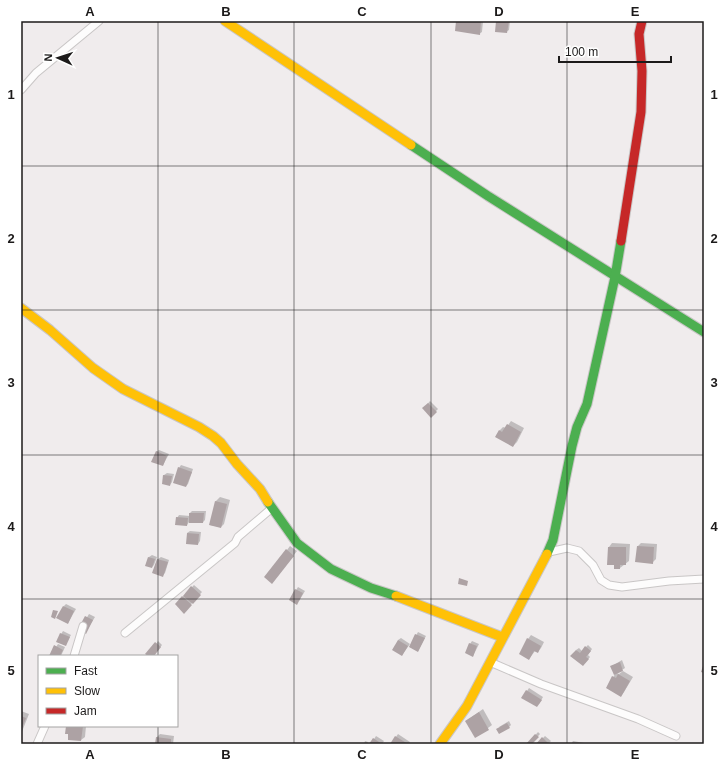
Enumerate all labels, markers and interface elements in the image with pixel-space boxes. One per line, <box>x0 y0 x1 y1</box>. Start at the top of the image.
text: A <box>85 4 95 19</box>
text: B <box>221 4 231 19</box>
text: C <box>357 4 367 19</box>
text: D <box>494 4 504 19</box>
text: E <box>631 4 640 19</box>
north arrow <box>38 38 78 78</box>
scale bar <box>559 38 671 64</box>
text: 100 m <box>565 45 598 59</box>
text: N <box>42 53 54 62</box>
text: 1 <box>7 87 15 102</box>
text: 1 <box>710 87 718 102</box>
text: 2 <box>7 231 15 246</box>
text: 2 <box>710 231 718 246</box>
text: 3 <box>7 375 15 390</box>
text: 3 <box>710 375 718 390</box>
text: 4 <box>7 519 15 534</box>
text: 4 <box>710 519 718 534</box>
legend <box>38 655 178 727</box>
text: 5 <box>7 663 15 678</box>
text: 5 <box>710 663 718 678</box>
text: Fast <box>74 664 98 678</box>
text: Slow <box>74 684 100 698</box>
text: Jam <box>74 704 97 718</box>
text: A <box>85 747 95 762</box>
text: B <box>221 747 231 762</box>
text: C <box>357 747 367 762</box>
text: D <box>494 747 504 762</box>
text: E <box>631 747 640 762</box>

